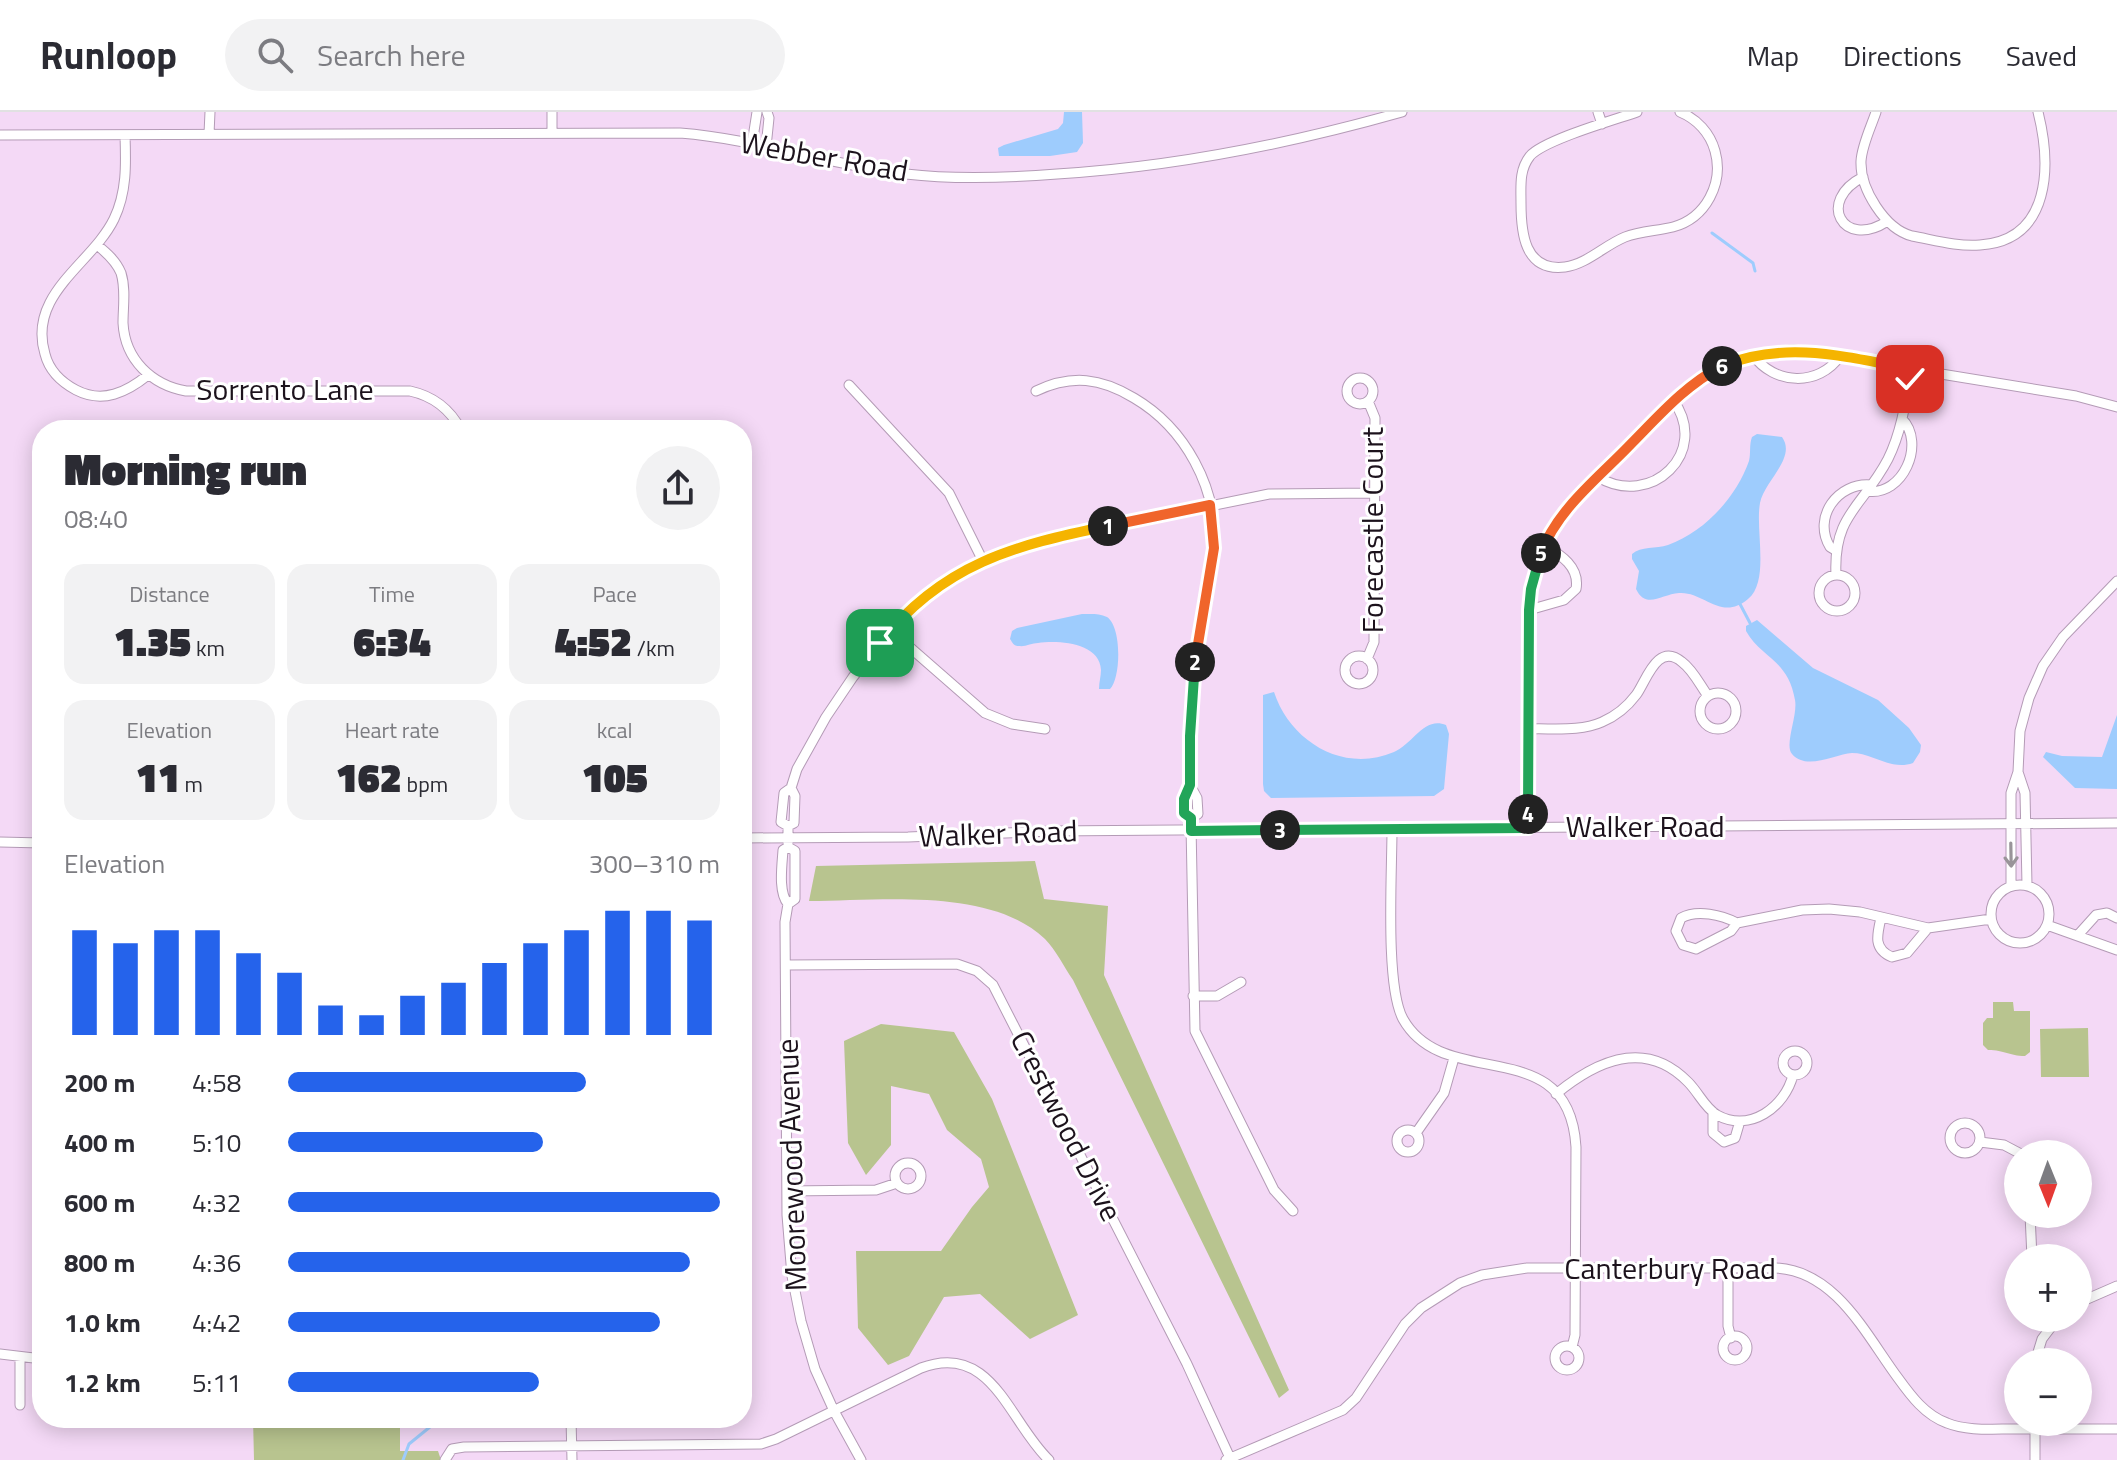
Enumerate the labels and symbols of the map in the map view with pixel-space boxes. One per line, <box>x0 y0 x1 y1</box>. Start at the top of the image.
street label: Webber Road <box>737 119 912 193</box>
pin <box>1876 345 1944 413</box>
pin: 6 <box>1702 346 1742 386</box>
street label: Sorrento Lane <box>196 366 374 412</box>
street label: Forecastle Court <box>1349 426 1395 633</box>
pin: 1 <box>1088 506 1128 546</box>
pin: 5 <box>1521 533 1561 573</box>
pin <box>846 609 914 677</box>
pin: 2 <box>1175 642 1215 682</box>
pin: 4 <box>1508 794 1548 834</box>
street label: Walker Road <box>1565 803 1725 849</box>
street label: Walker Road <box>918 807 1078 859</box>
pin: 3 <box>1260 810 1300 850</box>
one-way arrow <box>2003 841 2019 868</box>
street label: Crestwood Drive <box>999 1022 1135 1229</box>
street label: Moorewood Avenue <box>764 1038 818 1292</box>
north arrow <box>2004 1140 2092 1228</box>
street label: Canterbury Road <box>1564 1245 1776 1291</box>

